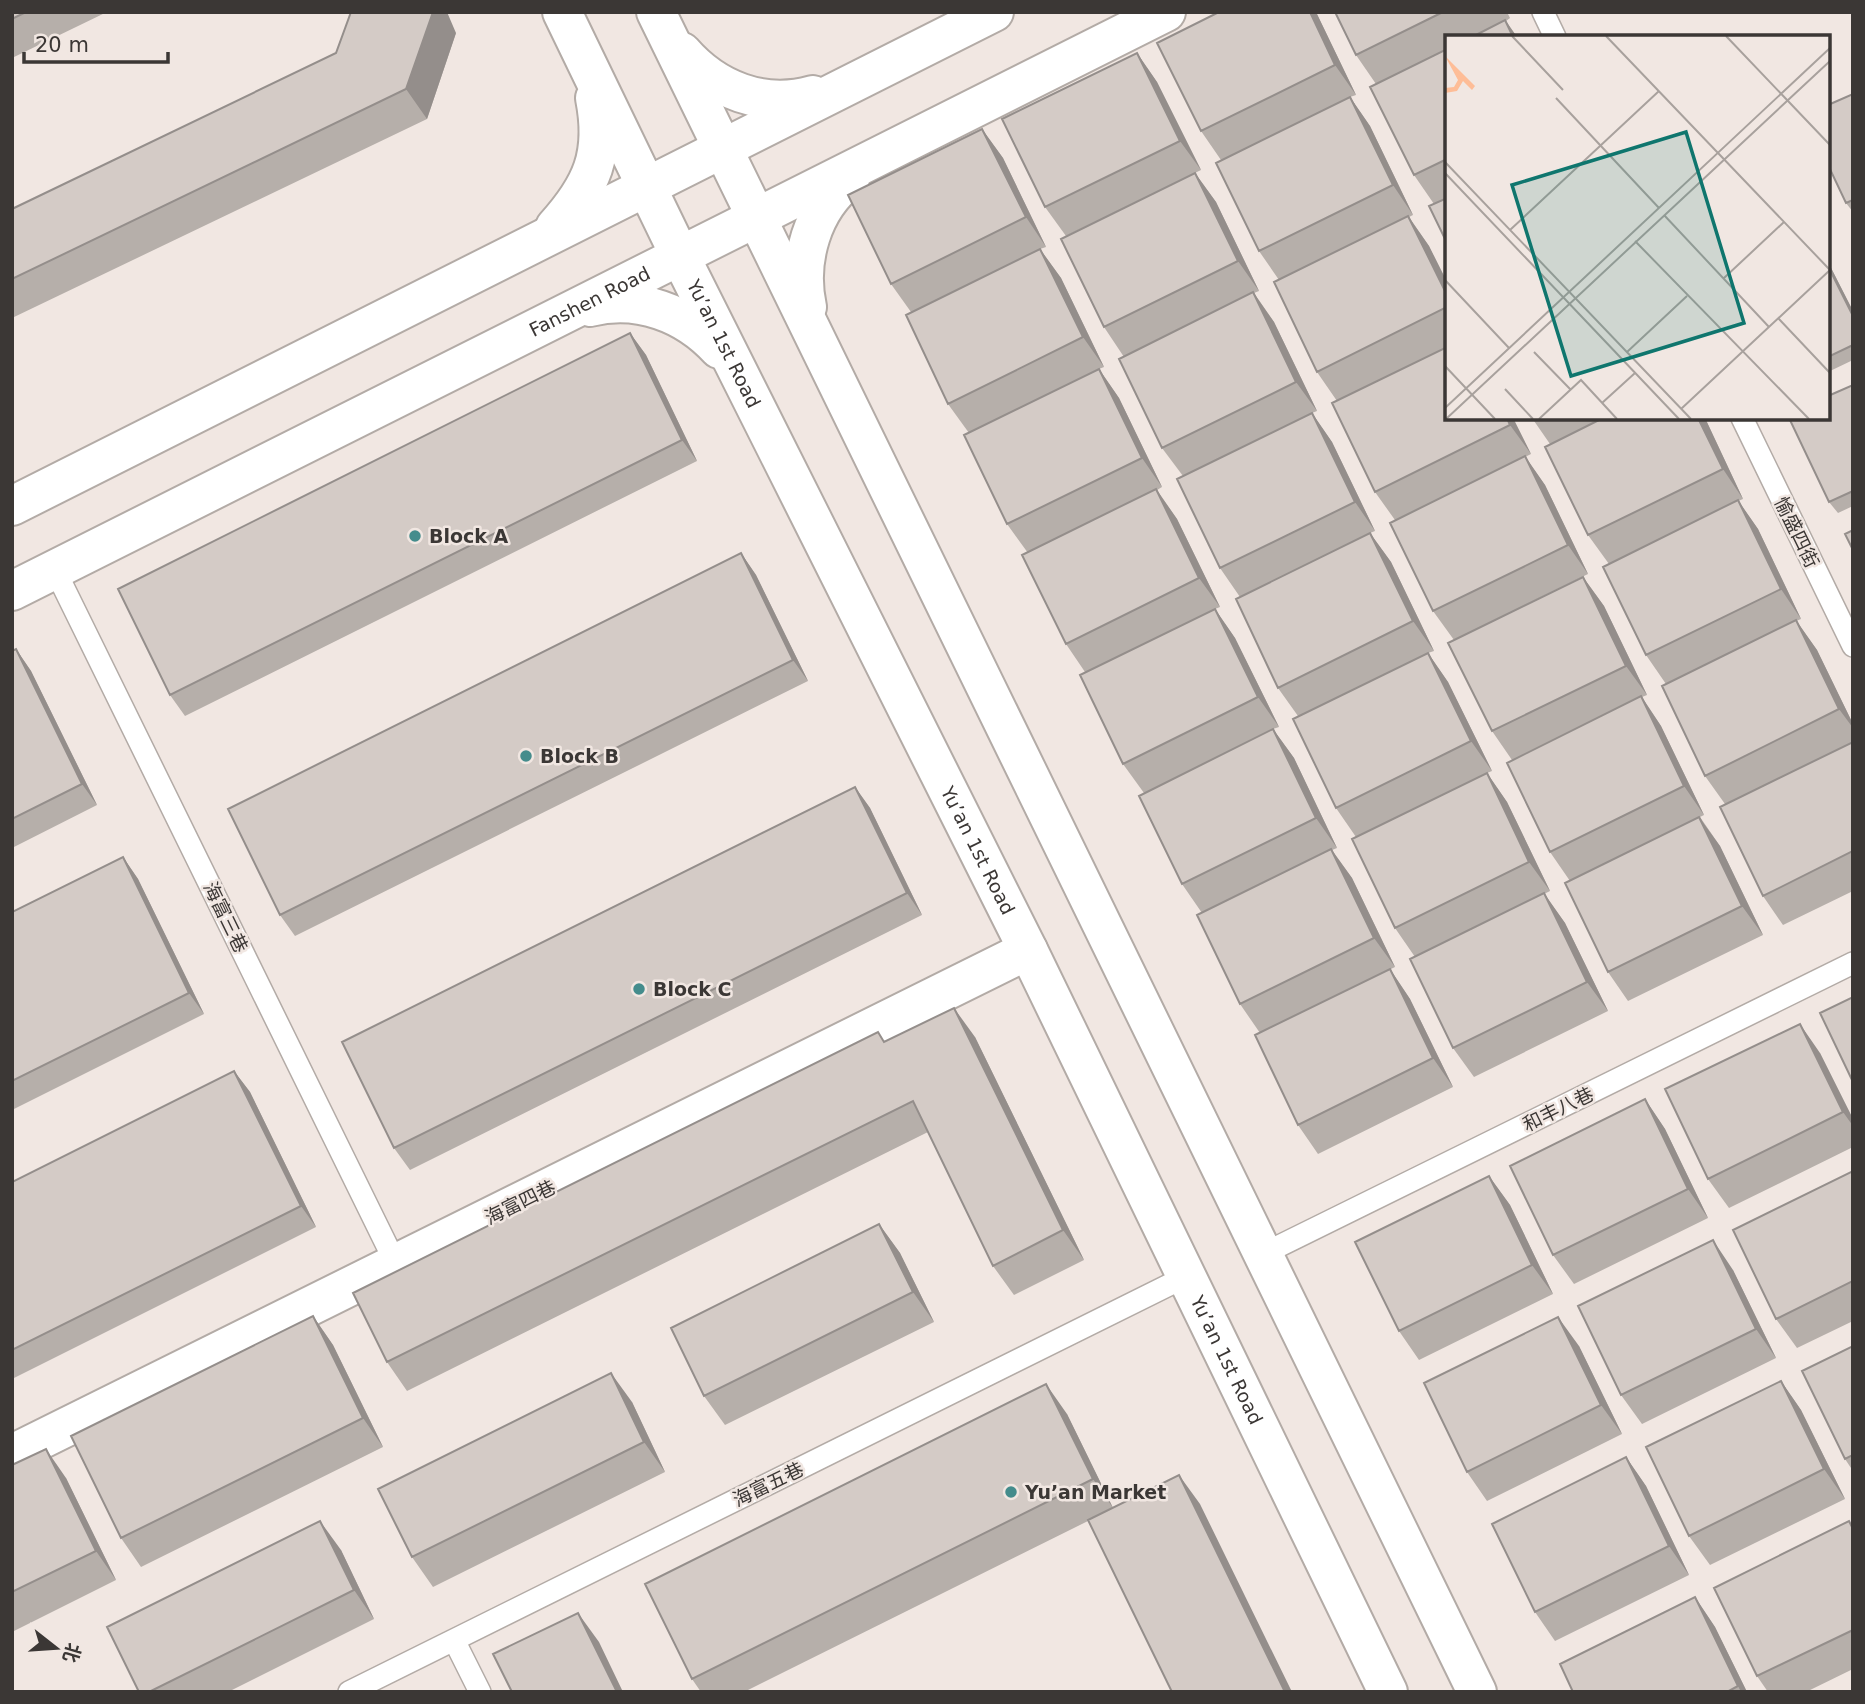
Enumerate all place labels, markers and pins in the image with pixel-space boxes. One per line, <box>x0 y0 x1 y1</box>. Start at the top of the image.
place label: Block A <box>429 525 509 547</box>
marker: Block A <box>407 528 423 544</box>
place label: Block B <box>540 745 619 767</box>
marker: Block B <box>518 748 534 764</box>
place label: Block C <box>653 978 732 1000</box>
marker: Block C <box>631 981 647 997</box>
place label: Yu’an Market <box>1024 1481 1166 1503</box>
marker: Yu’an Market <box>1003 1484 1019 1500</box>

